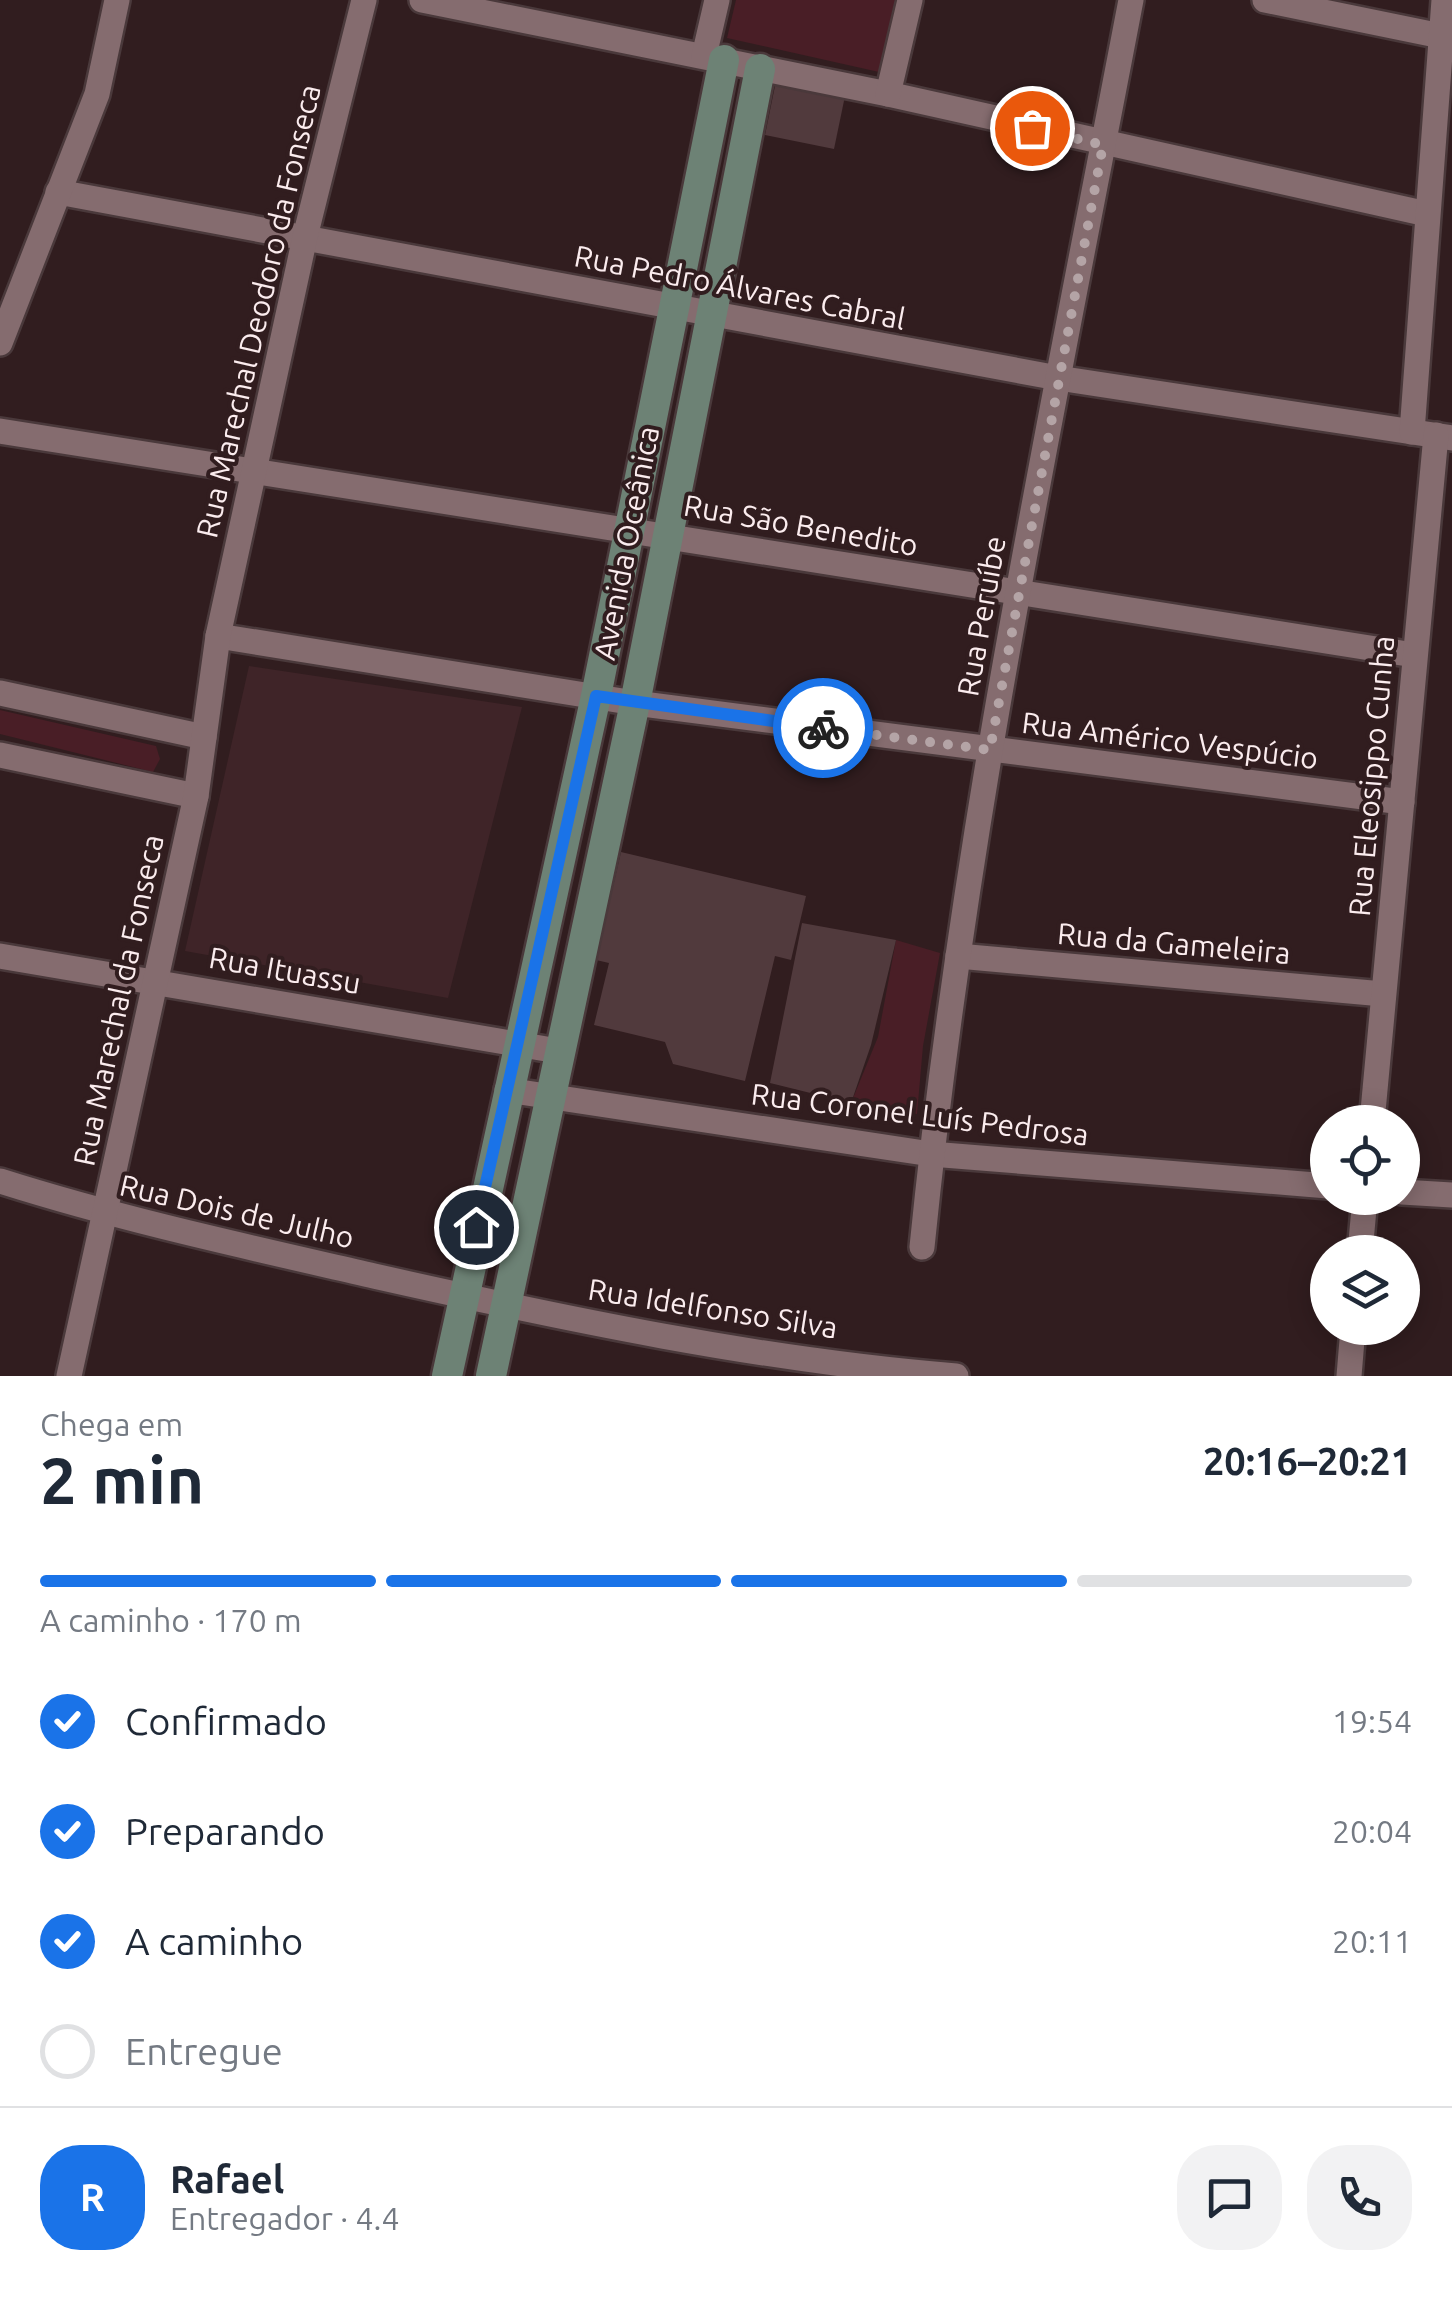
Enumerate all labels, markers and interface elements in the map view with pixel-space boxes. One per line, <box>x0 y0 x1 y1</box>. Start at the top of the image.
street label: Rua Marechal Deodoro da Fonseca <box>189 81 327 541</box>
pin <box>990 86 1075 171</box>
icon: bag <box>1005 101 1060 156</box>
street label: Rua Pedro Álvares Cabral <box>572 237 909 336</box>
street label: Avenida Oceânica <box>587 423 665 663</box>
street label: Rua São Benedito <box>681 488 921 562</box>
street label: Rua Peruíbe <box>950 533 1012 699</box>
street label: Rua Eleosippo Cunha <box>1342 634 1400 918</box>
courier <box>773 678 873 778</box>
icon: bike <box>796 701 851 756</box>
street label: Rua Américo Vespúcio <box>1020 705 1320 775</box>
street label: Rua Marechal da Fonseca <box>66 831 170 1169</box>
street label: Rua da Gameleira <box>1056 916 1292 970</box>
street label: Rua Ituassu <box>207 940 363 1000</box>
street label: Rua Coronel Luís Pedrosa <box>749 1076 1091 1152</box>
map controls <box>1310 1105 1420 1345</box>
button: locate <box>1310 1105 1420 1215</box>
street label: Rua Dois de Julho <box>117 1168 357 1254</box>
pin <box>434 1185 519 1270</box>
icon: home <box>449 1200 504 1255</box>
button: layers <box>1310 1235 1420 1345</box>
street label: Rua Idelfonso Silva <box>586 1271 840 1345</box>
text: Chega em <box>40 1406 183 1442</box>
text: 20:16–20:21 <box>1203 1440 1412 1482</box>
text: 2 min <box>40 1443 204 1516</box>
text: A caminho · 170 m <box>40 1602 302 1638</box>
icon: check <box>40 1694 95 1749</box>
text: Confirmado <box>125 1700 327 1742</box>
text: 19:54 <box>1332 1703 1412 1739</box>
icon: check <box>40 1804 95 1859</box>
text: Preparando <box>125 1810 325 1852</box>
text: 20:04 <box>1332 1813 1412 1849</box>
icon: check <box>40 1914 95 1969</box>
text: A caminho <box>125 1920 303 1962</box>
text: 20:11 <box>1332 1923 1412 1959</box>
text: Entregue <box>125 2030 283 2072</box>
button: chat <box>1177 2145 1282 2250</box>
button: phone <box>1307 2145 1412 2250</box>
text: Rafael <box>170 2158 284 2200</box>
text: R <box>80 2176 105 2218</box>
text: Entregador · 4.4 <box>170 2200 399 2236</box>

